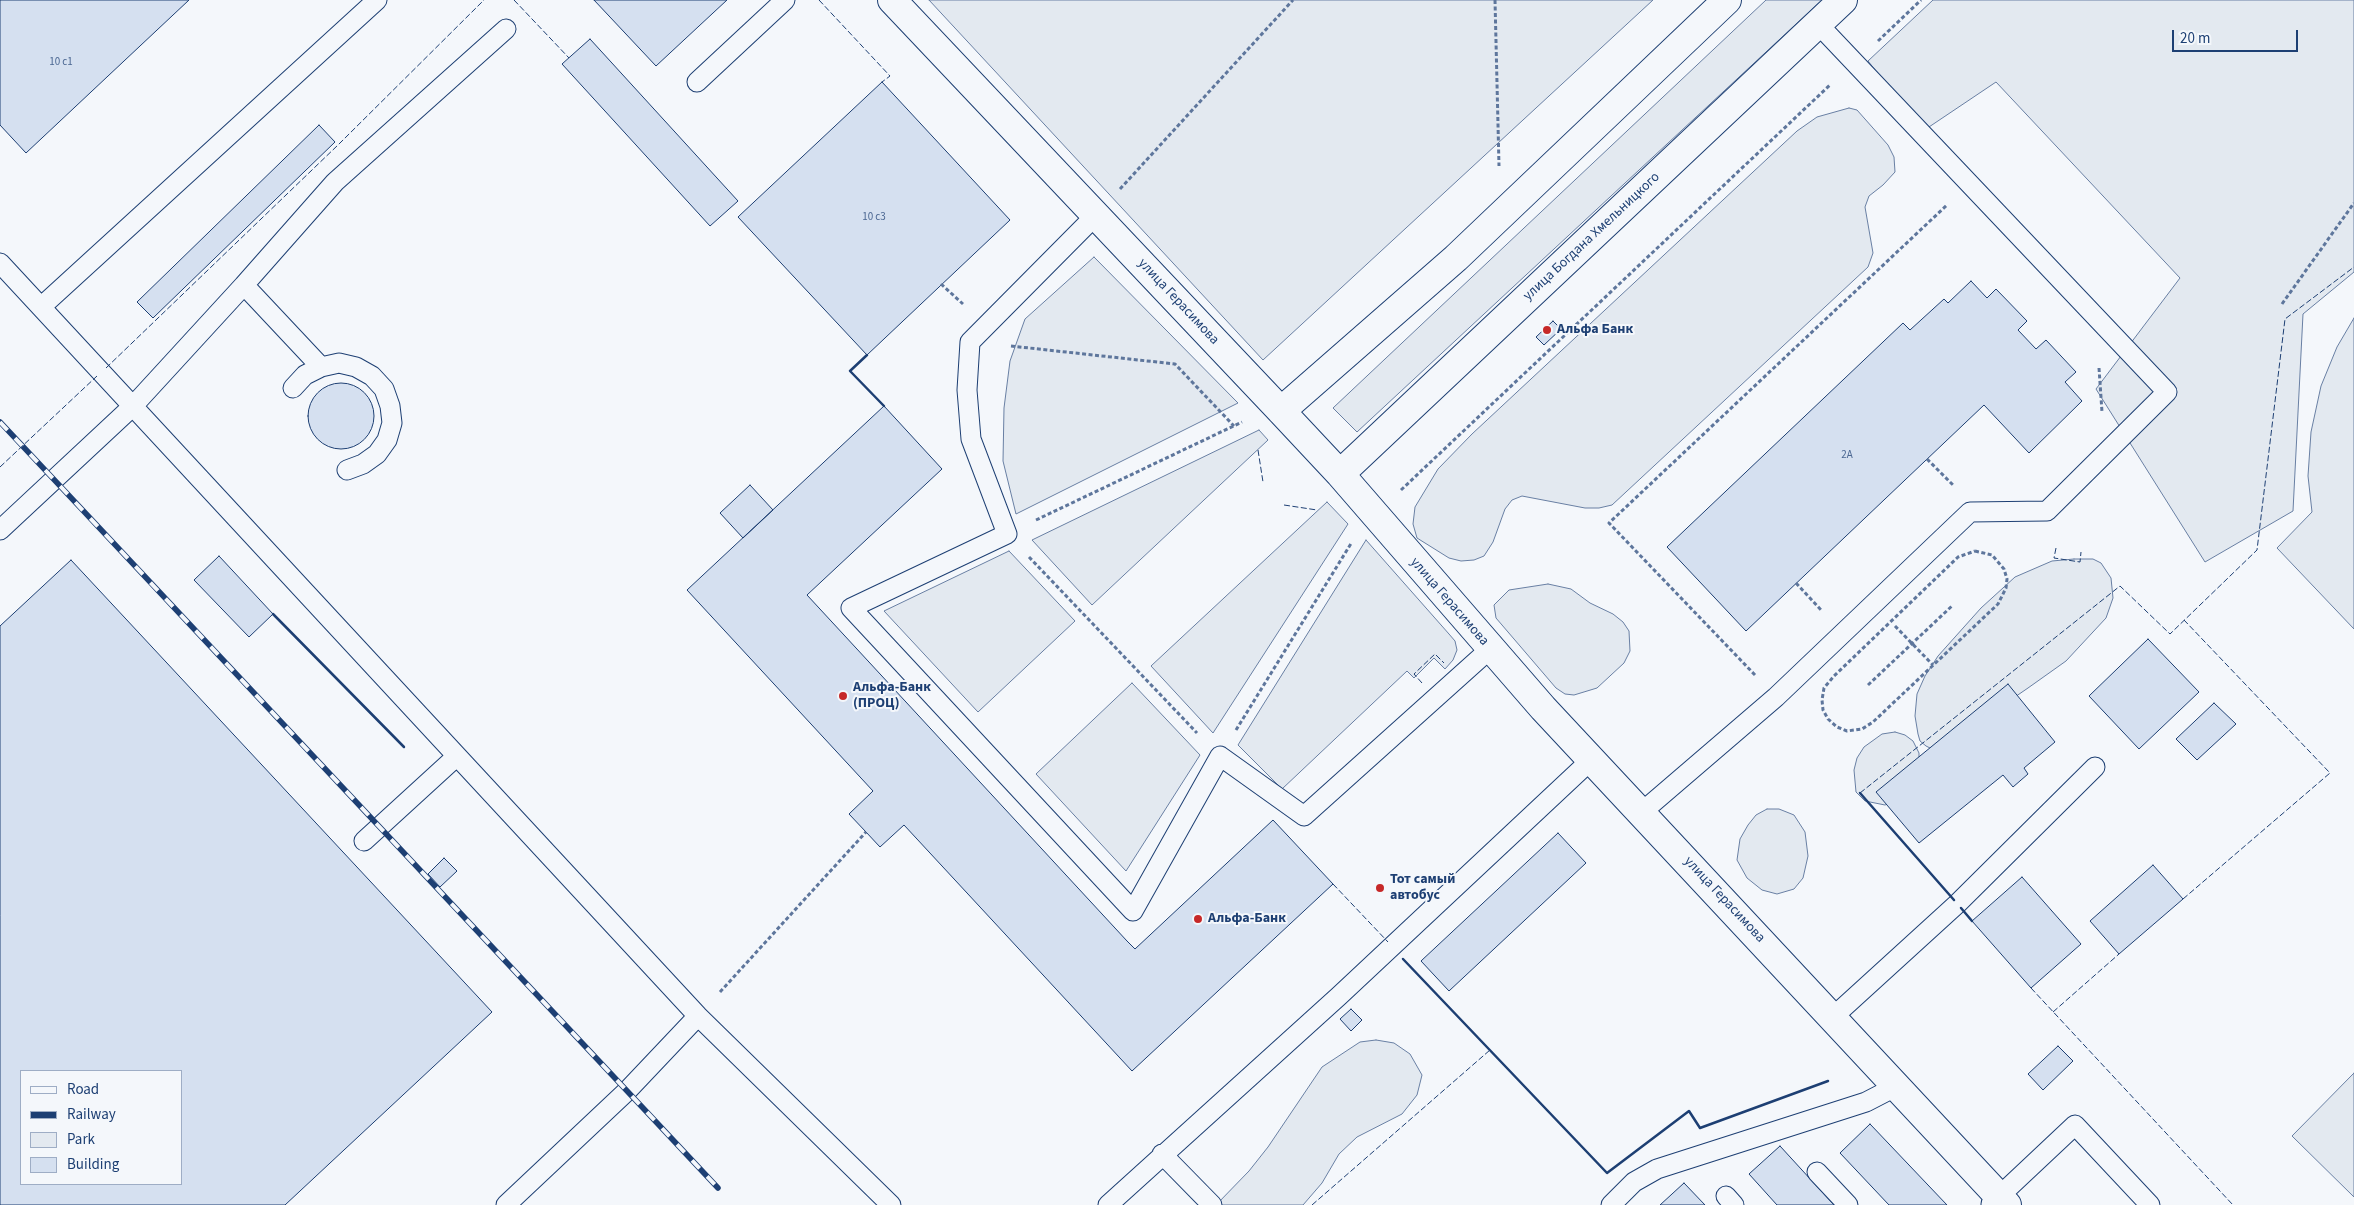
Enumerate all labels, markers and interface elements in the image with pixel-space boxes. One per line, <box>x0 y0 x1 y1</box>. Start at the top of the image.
scale bar <box>2174 20 2300 52</box>
text: 20 m <box>2180 28 2210 49</box>
house number: 10 с1 <box>49 56 73 70</box>
street label: улица Богдана Хмельницкого <box>1520 169 1664 305</box>
house number: 10 с3 <box>862 211 886 225</box>
street label: улица Герасимова <box>1134 256 1222 348</box>
place label: Альфа Банк <box>1557 322 1633 338</box>
marker: Альфа Банк <box>1541 324 1553 336</box>
house number: 2А <box>1841 449 1853 463</box>
street label: улица Герасимова <box>1406 554 1492 650</box>
place label: Альфа-Банк (ПРОЦ) <box>853 680 931 712</box>
marker: Альфа-Банк (ПРОЦ) <box>837 690 849 702</box>
street label: улица Герасимова <box>1680 854 1768 946</box>
place label: Тот самый автобус <box>1390 872 1455 904</box>
marker: Тот самый автобус <box>1374 882 1386 894</box>
place label: Альфа-Банк <box>1208 911 1286 927</box>
marker: Альфа-Банк <box>1192 913 1204 925</box>
legend <box>20 1070 182 1185</box>
text: Road <box>67 1079 99 1100</box>
text: Railway <box>67 1104 116 1125</box>
text: Park <box>67 1129 95 1150</box>
text: Building <box>67 1154 119 1175</box>

